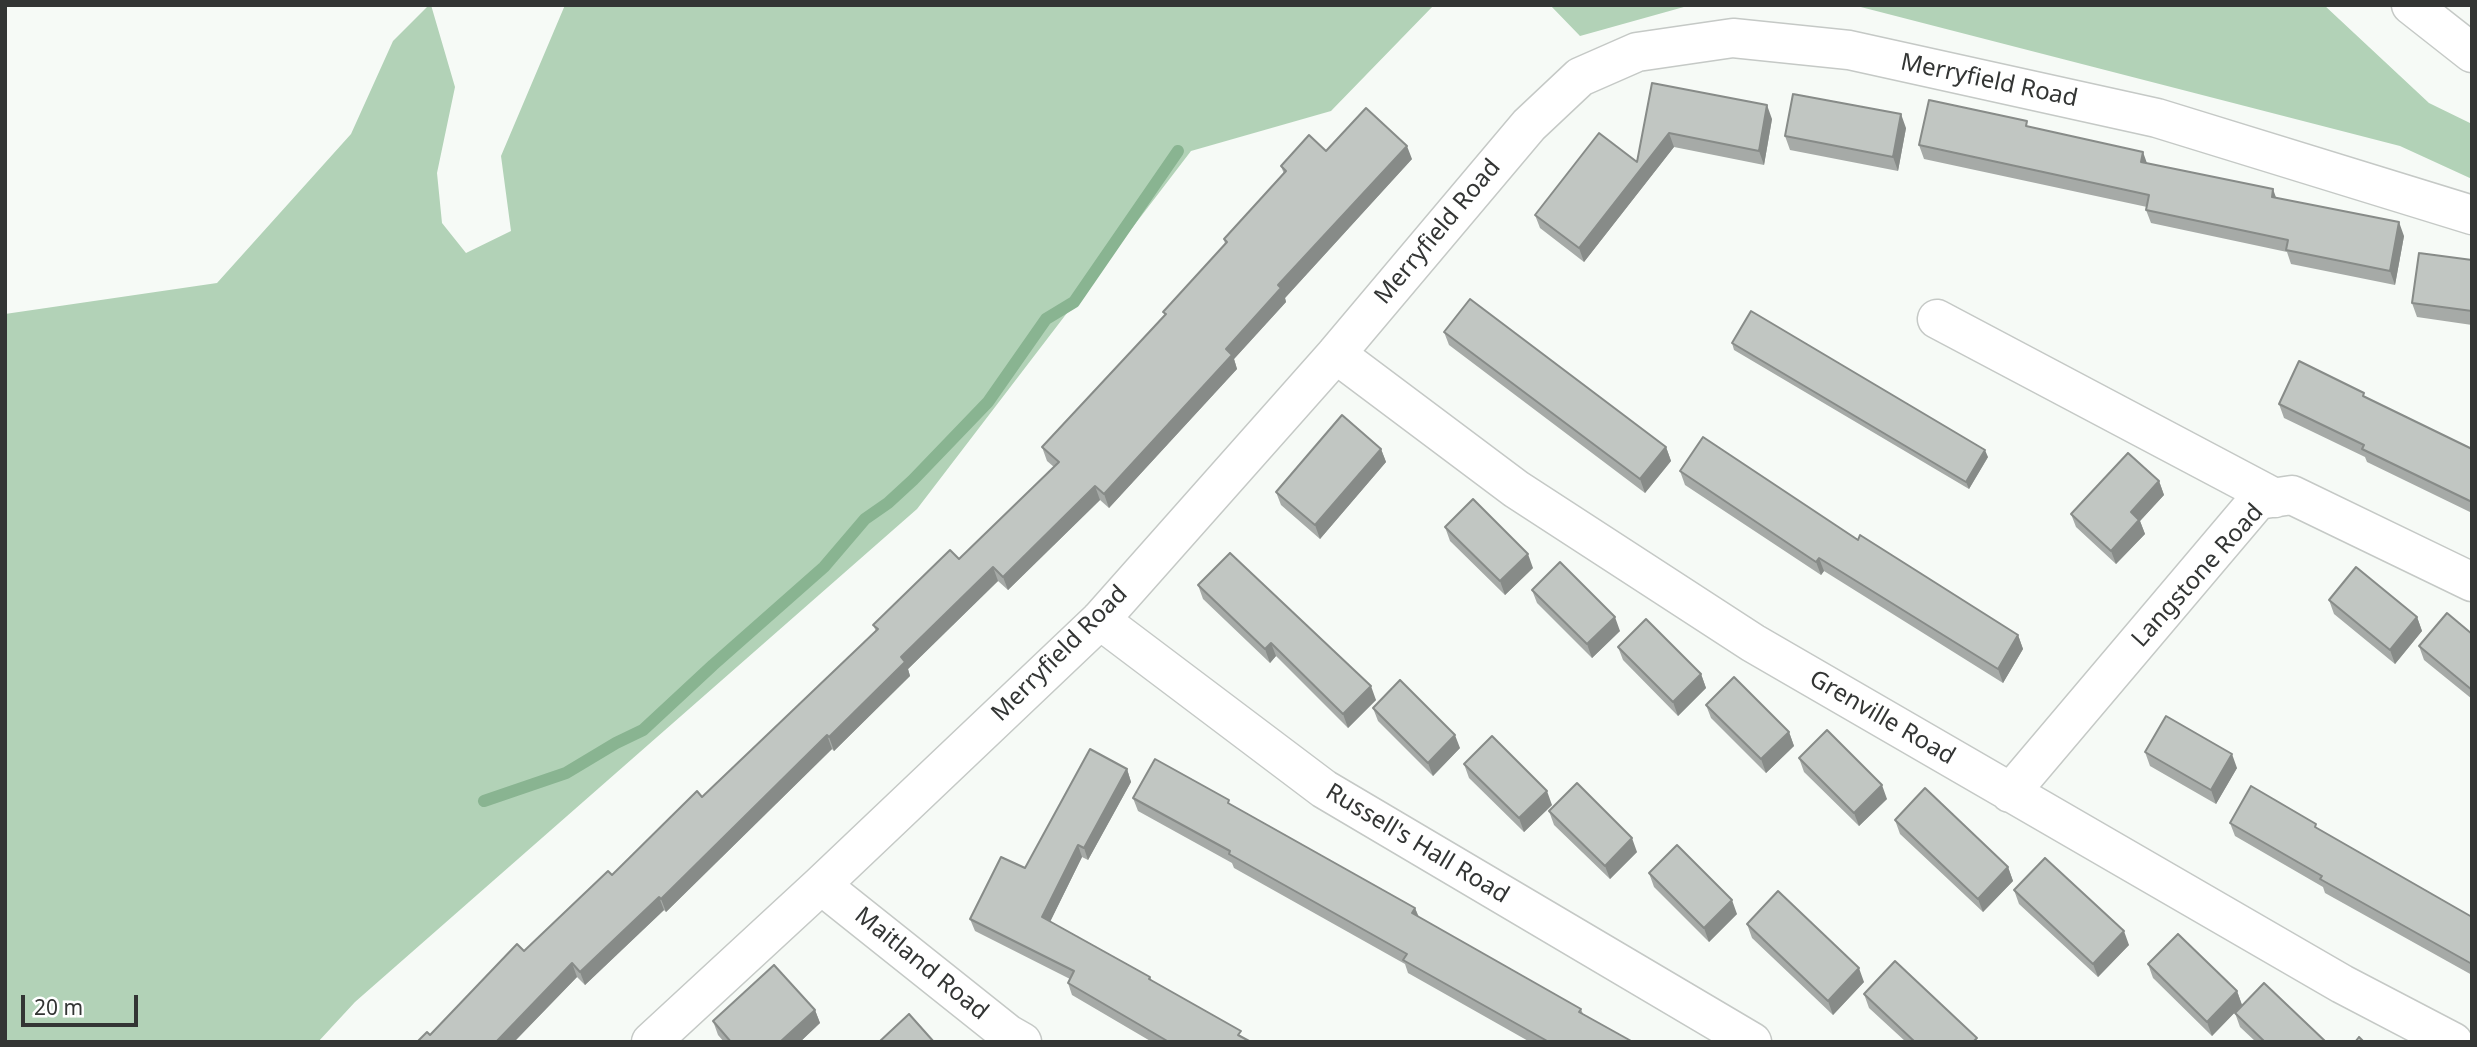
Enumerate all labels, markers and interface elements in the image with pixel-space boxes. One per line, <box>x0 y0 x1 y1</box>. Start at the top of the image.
street label: Merryfield Road <box>1898 48 2080 114</box>
street label: Merryfield Road <box>1369 154 1507 310</box>
street label: Langstone Road <box>2126 499 2270 653</box>
street label: Merryfield Road <box>986 580 1134 728</box>
street label: Grenville Road <box>1804 665 1960 771</box>
street label: Russell's Hall Road <box>1320 778 1514 910</box>
street label: Maitland Road <box>849 901 993 1027</box>
scale bar <box>24 981 142 1025</box>
text: 20 m <box>34 993 83 1021</box>

